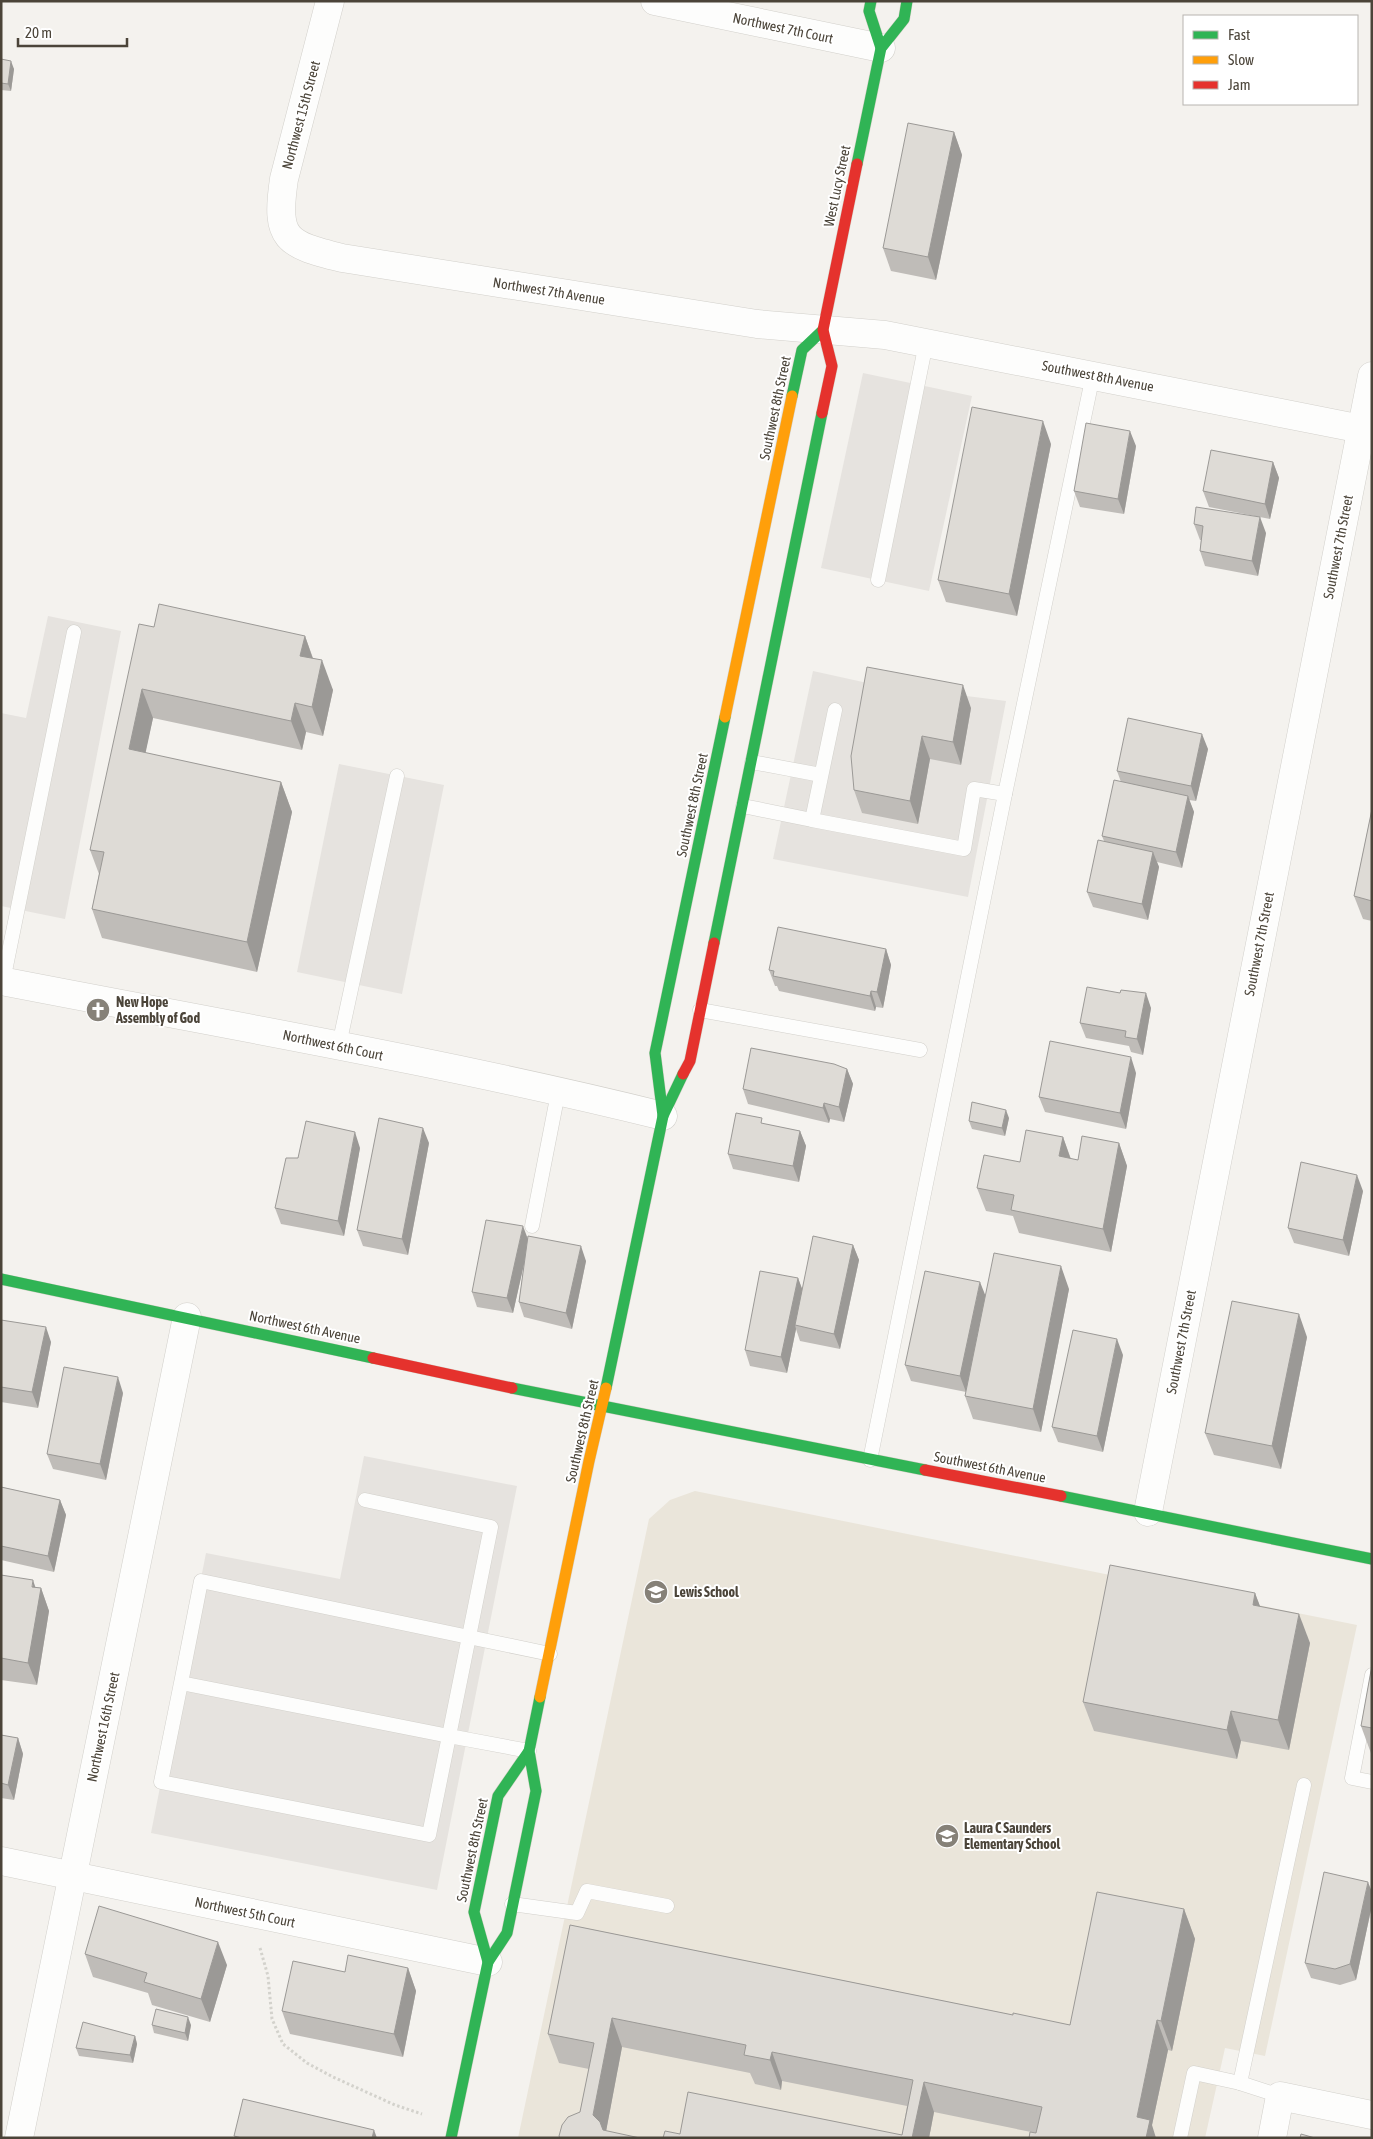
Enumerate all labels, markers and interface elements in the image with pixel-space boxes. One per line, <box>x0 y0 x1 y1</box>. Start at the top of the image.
street label: Northwest 7th Court <box>731 10 835 46</box>
scale bar <box>18 15 126 47</box>
legend <box>1183 15 1358 105</box>
text: 20 m <box>25 24 52 41</box>
text: Fast <box>1228 26 1250 43</box>
text: Slow <box>1228 51 1254 68</box>
street label: Northwest 15th Street <box>279 59 323 171</box>
text: Jam <box>1228 76 1251 93</box>
street label: West Lucy Street <box>821 144 853 228</box>
street label: Northwest 7th Avenue <box>492 274 606 308</box>
street label: Southwest 8th Street <box>756 355 794 461</box>
street label: Southwest 8th Avenue <box>1041 357 1155 395</box>
street label: Southwest 7th Street <box>1320 494 1356 600</box>
street label: Southwest 8th Street <box>673 752 711 858</box>
street label: Southwest 7th Street <box>1241 891 1277 997</box>
place label: New Hope Assembly of God <box>115 994 200 1026</box>
church icon: New Hope Assembly of God <box>85 997 111 1023</box>
street label: Northwest 6th Court <box>281 1027 385 1063</box>
street label: Southwest 7th Street <box>1163 1289 1199 1395</box>
street label: Northwest 6th Avenue <box>248 1307 362 1347</box>
street label: Southwest 8th Street <box>562 1378 602 1484</box>
street label: Southwest 6th Avenue <box>933 1448 1047 1486</box>
school or university icon: Lewis School <box>643 1579 669 1605</box>
place label: Lewis School <box>674 1584 739 1600</box>
street label: Northwest 16th Street <box>84 1671 122 1783</box>
street label: Southwest 8th Street <box>453 1797 491 1903</box>
place label: Laura C Saunders Elementary School <box>964 1820 1060 1852</box>
school or university icon: Laura C Saunders Elementary School <box>934 1823 960 1849</box>
street label: Northwest 5th Court <box>193 1894 297 1930</box>

